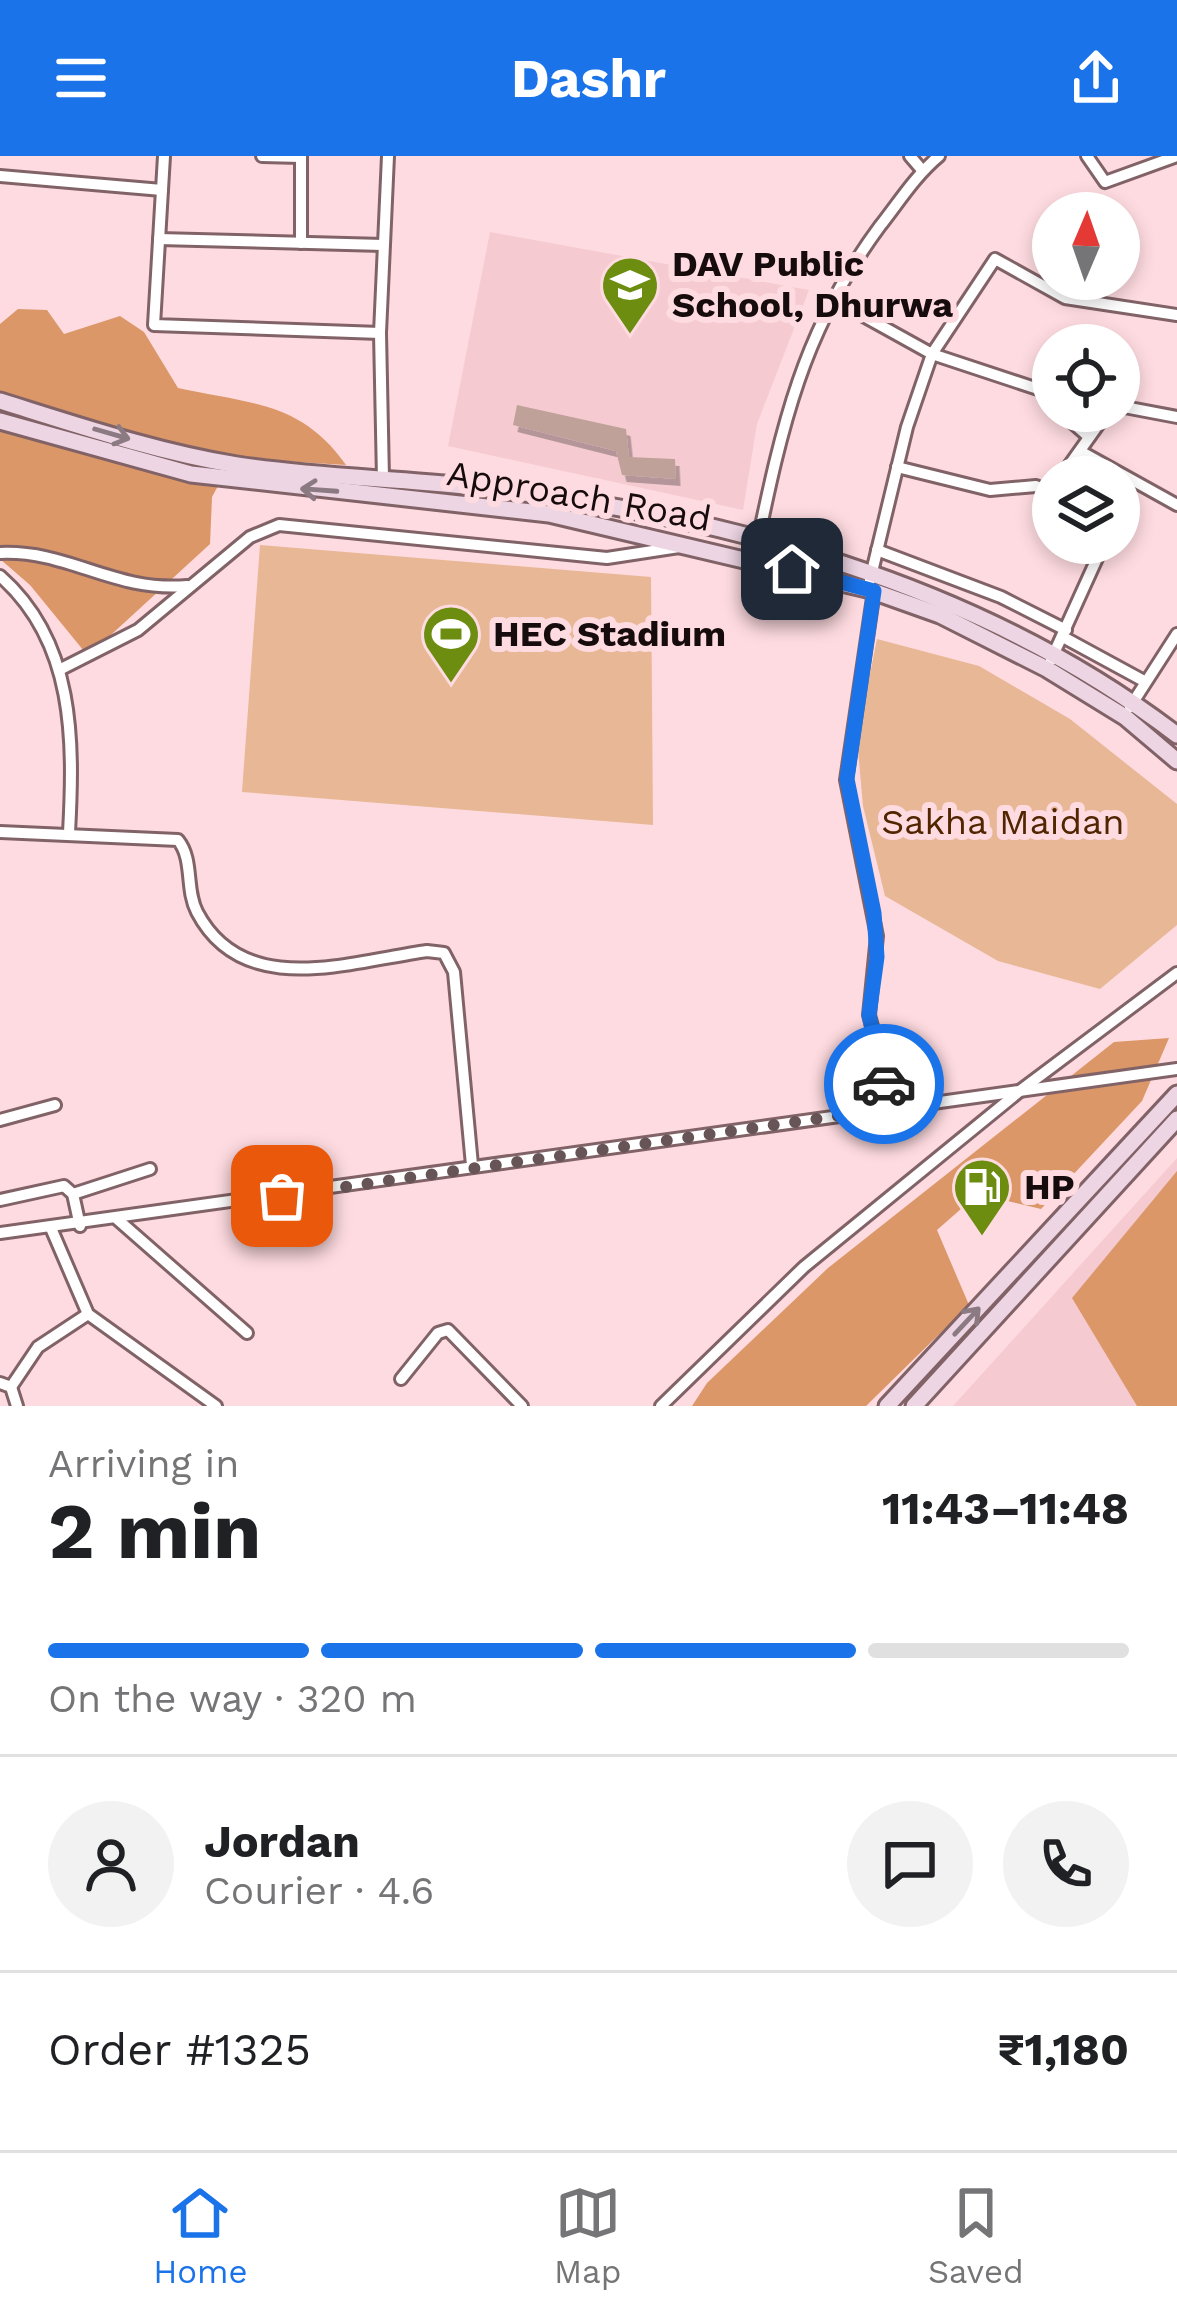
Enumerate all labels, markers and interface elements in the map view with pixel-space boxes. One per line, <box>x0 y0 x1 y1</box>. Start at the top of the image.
icon: menu <box>48 45 114 111</box>
icon: share <box>1063 45 1129 111</box>
text: Dashr <box>511 47 666 110</box>
north arrow <box>1032 192 1140 300</box>
map controls <box>1032 192 1140 564</box>
place label: DAV Public School, Dhurwa <box>672 243 953 326</box>
school or university icon: DAV Public School, Dhurwa <box>599 254 661 336</box>
button: locate <box>1032 324 1140 432</box>
one-way arrow <box>93 424 131 446</box>
street label: Approach Road <box>444 452 714 540</box>
button: layers <box>1032 456 1140 564</box>
one-way arrow <box>301 479 340 502</box>
pin <box>741 518 843 620</box>
icon: home <box>759 536 825 602</box>
sports icon: HEC Stadium <box>420 603 482 685</box>
place label: HEC Stadium <box>493 613 726 655</box>
park label: Sakha Maidan <box>881 801 1125 843</box>
courier <box>824 1024 944 1144</box>
icon: car <box>851 1051 917 1117</box>
pin <box>231 1145 333 1247</box>
fuel station icon: HP <box>951 1156 1013 1238</box>
icon: bag <box>249 1163 315 1229</box>
place label: HP <box>1024 1166 1075 1208</box>
one-way arrow <box>953 1306 981 1336</box>
text: Arriving in <box>48 1441 239 1486</box>
text: 11:43–11:48 <box>882 1482 1129 1535</box>
text: 2 min <box>48 1485 261 1577</box>
text: On the way · 320 m <box>48 1676 417 1721</box>
button: person <box>48 1801 174 1927</box>
button: chat <box>847 1801 973 1927</box>
button: phone <box>1003 1801 1129 1927</box>
text: Jordan <box>204 1815 360 1868</box>
text: Courier · 4.6 <box>204 1868 434 1913</box>
text: Order #1325 <box>48 2023 311 2076</box>
text: ₹1,180 <box>997 2023 1129 2076</box>
tab: Home <box>153 2180 248 2291</box>
tab: Map <box>554 2180 621 2291</box>
tab: Saved <box>928 2180 1024 2291</box>

